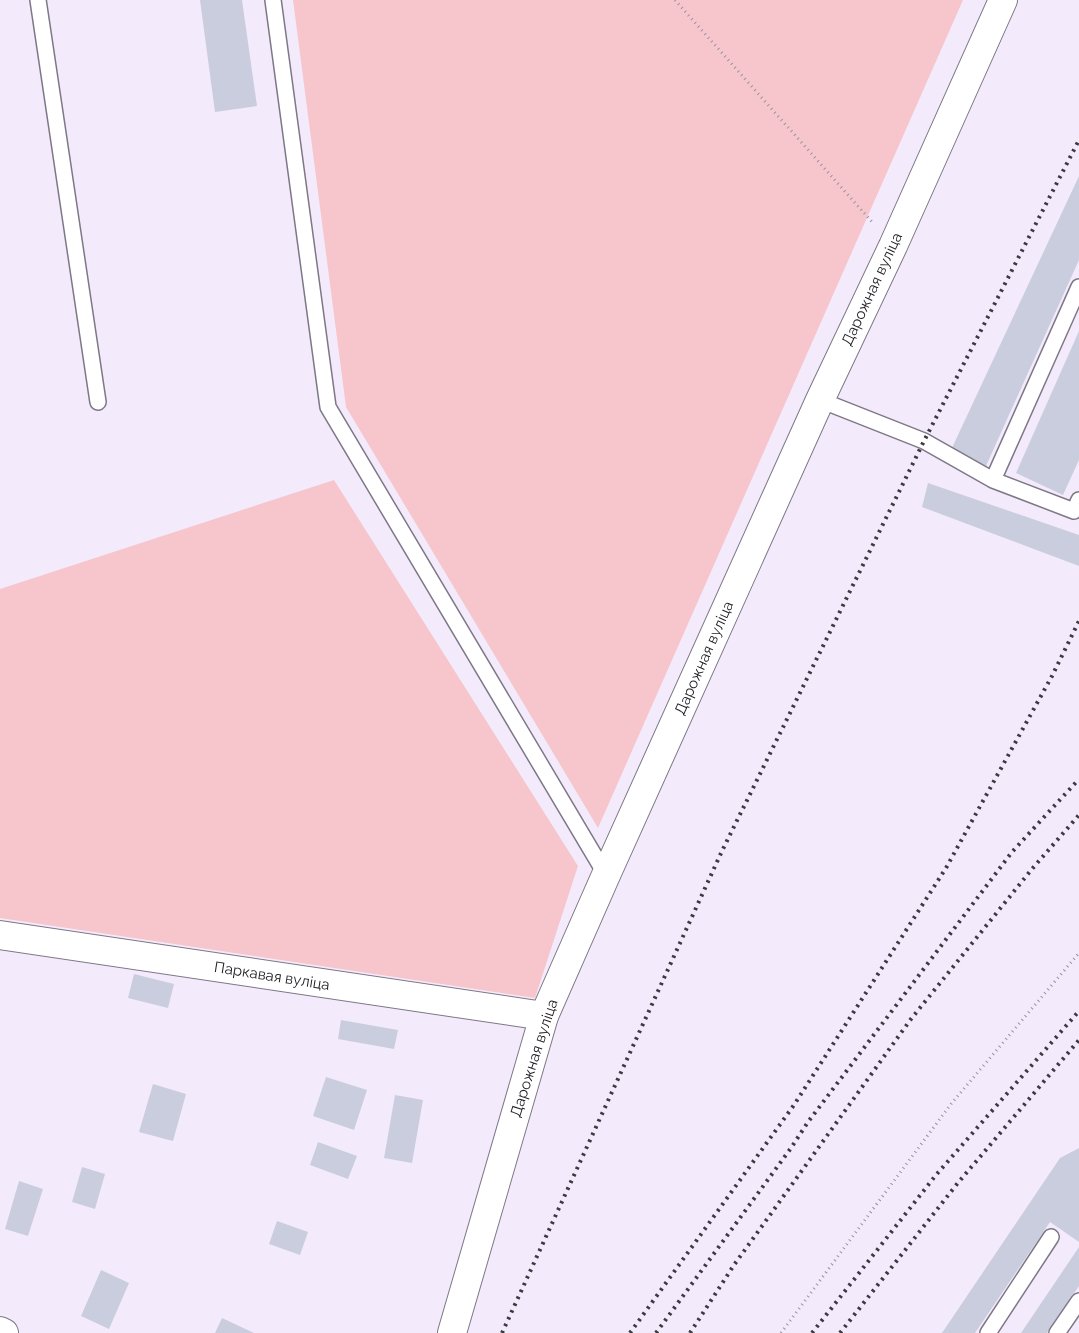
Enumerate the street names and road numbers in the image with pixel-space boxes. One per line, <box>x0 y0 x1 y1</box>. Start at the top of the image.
street label: Дарожная вуліца <box>838 230 906 348</box>
street label: Дарожная вуліца <box>671 598 737 718</box>
street label: Паркавая вуліца <box>213 958 331 994</box>
street label: Дарожная вуліца <box>506 997 562 1119</box>

